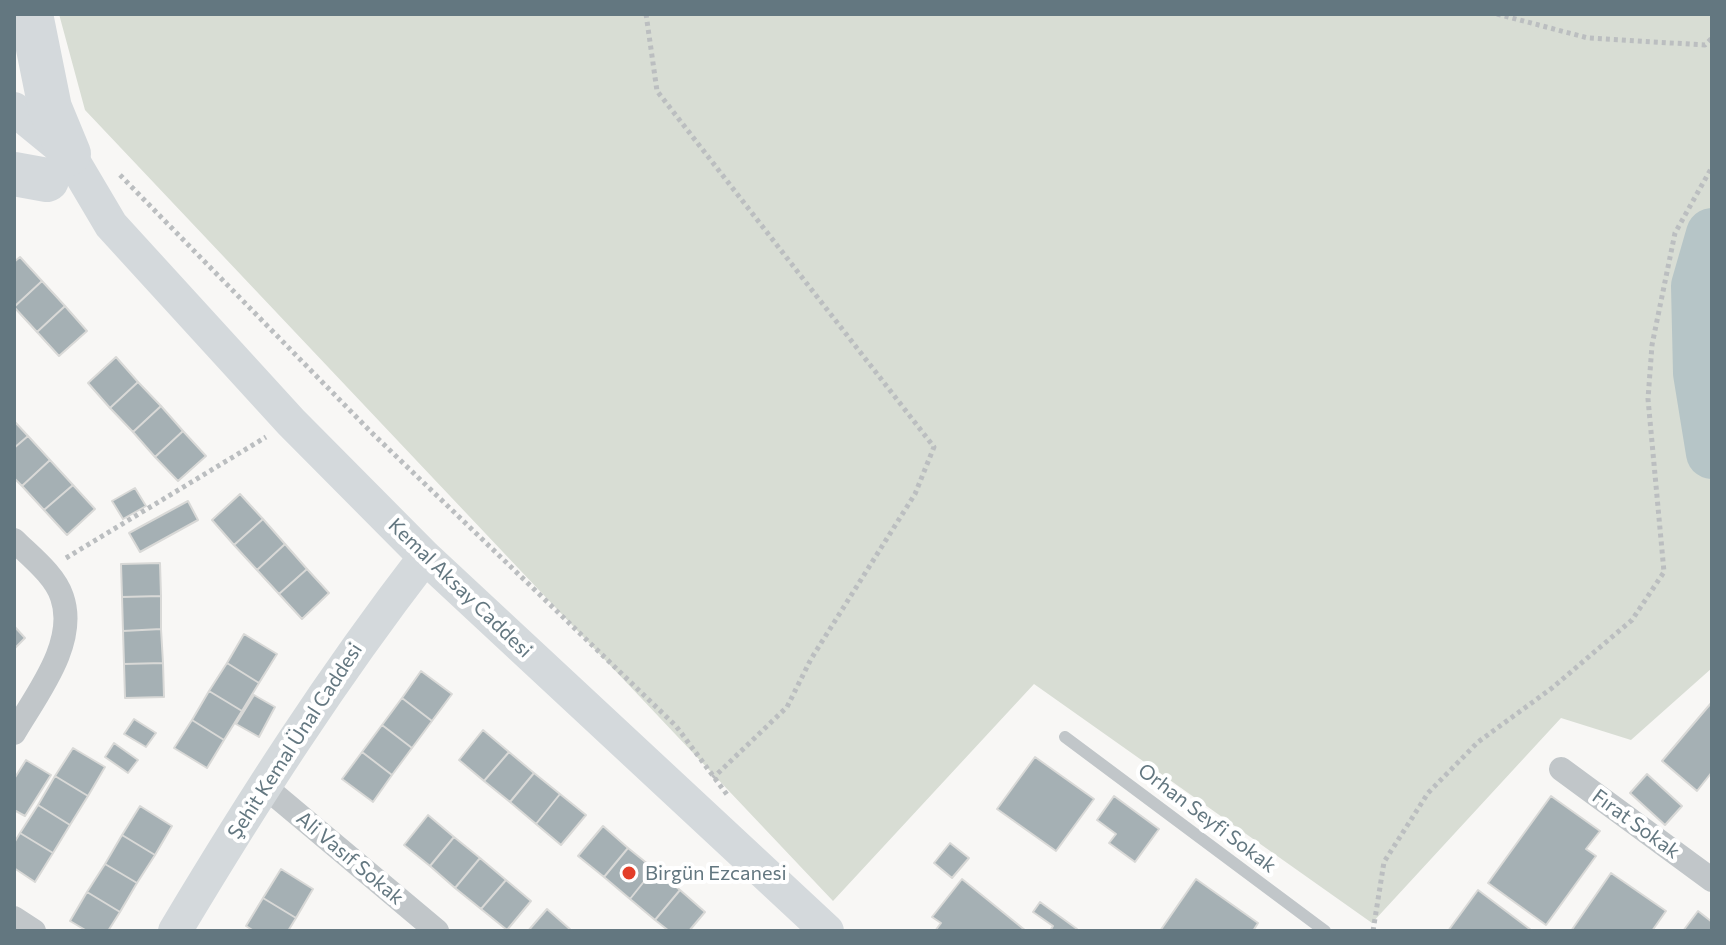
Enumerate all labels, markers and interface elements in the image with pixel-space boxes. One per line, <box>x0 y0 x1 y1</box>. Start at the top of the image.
street label: Kemal Aksay Caddesi <box>383 513 537 663</box>
street label: Şehit Kemal Ünal Caddesi <box>223 639 367 843</box>
street label: Orhan Seyfi Sokak <box>1133 758 1281 878</box>
street label: Fırat Sokak <box>1588 784 1684 864</box>
street label: Ali Vasıf Sokak <box>291 806 409 910</box>
place label: Birgün Ezcanesi <box>645 861 787 885</box>
marker: Birgün Ezcanesi <box>620 864 638 882</box>

